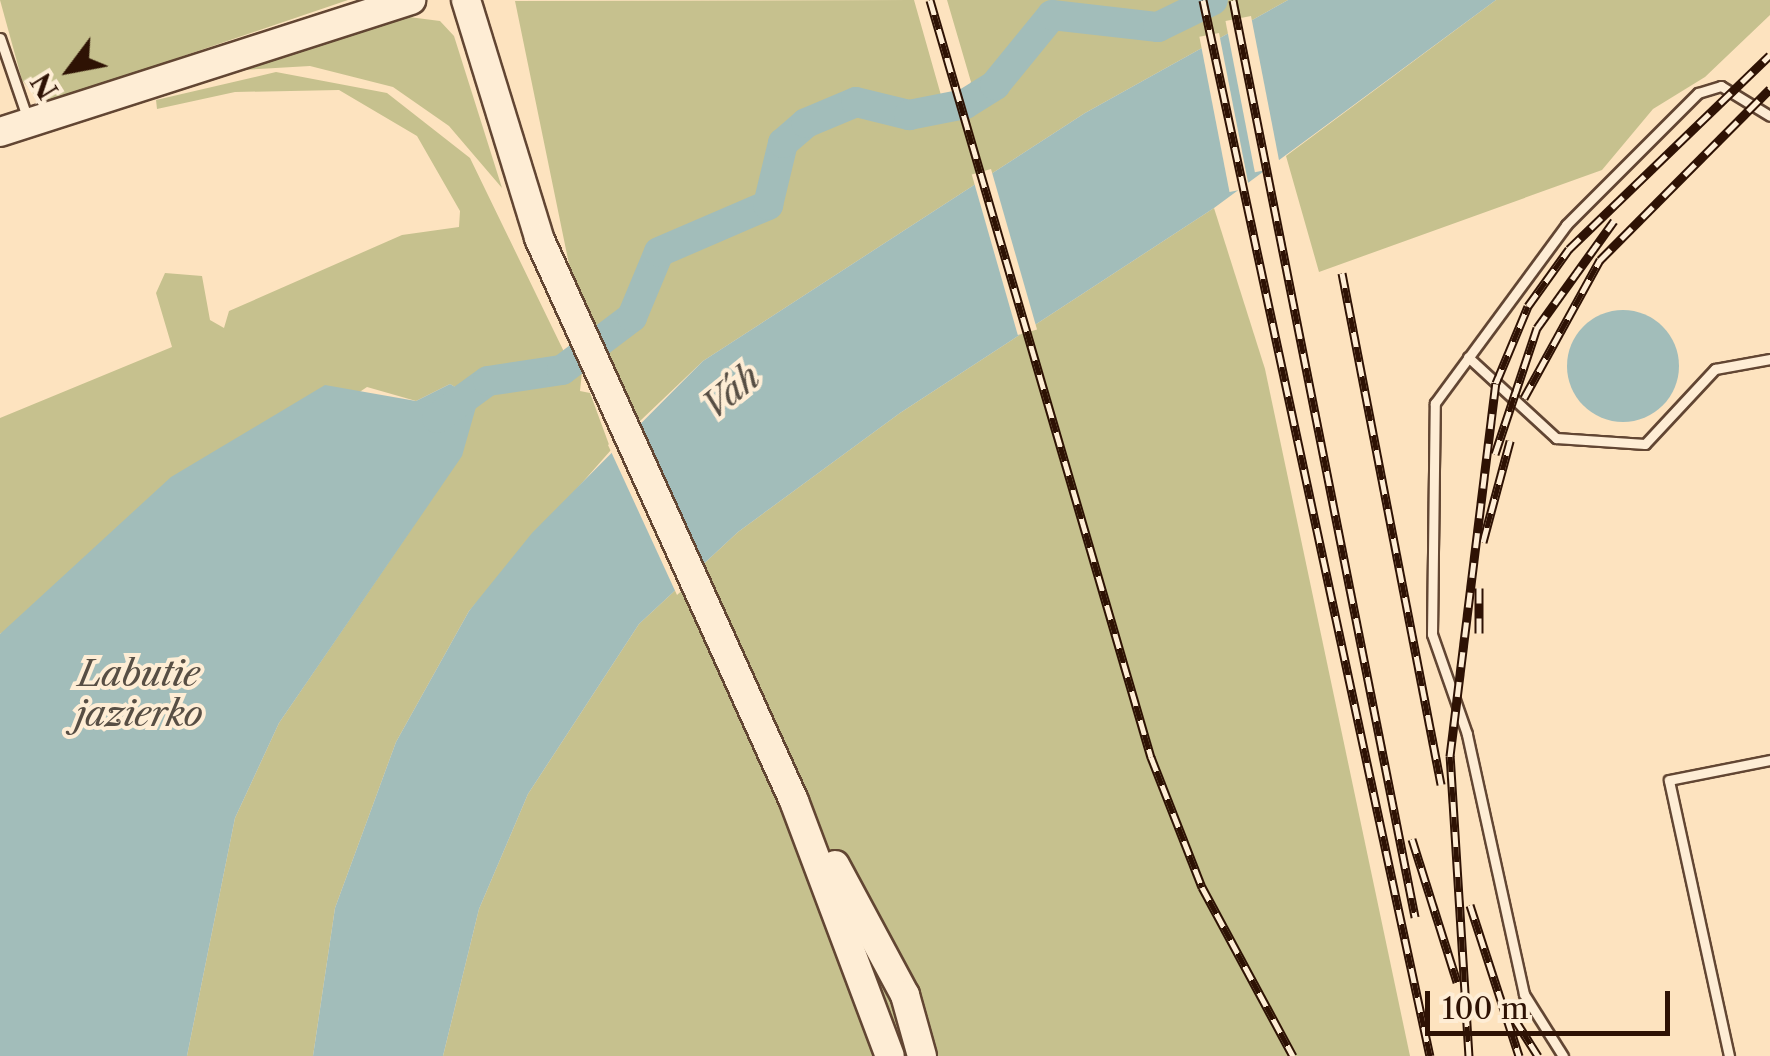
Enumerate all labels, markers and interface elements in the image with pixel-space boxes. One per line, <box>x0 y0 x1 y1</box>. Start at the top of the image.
north arrow <box>20 20 120 120</box>
text: N <box>24 67 65 105</box>
water label: Váh <box>694 356 768 428</box>
water label: Labutie jazierko <box>75 653 203 735</box>
scale bar <box>1430 971 1675 1033</box>
text: 100 m <box>1442 990 1529 1027</box>

